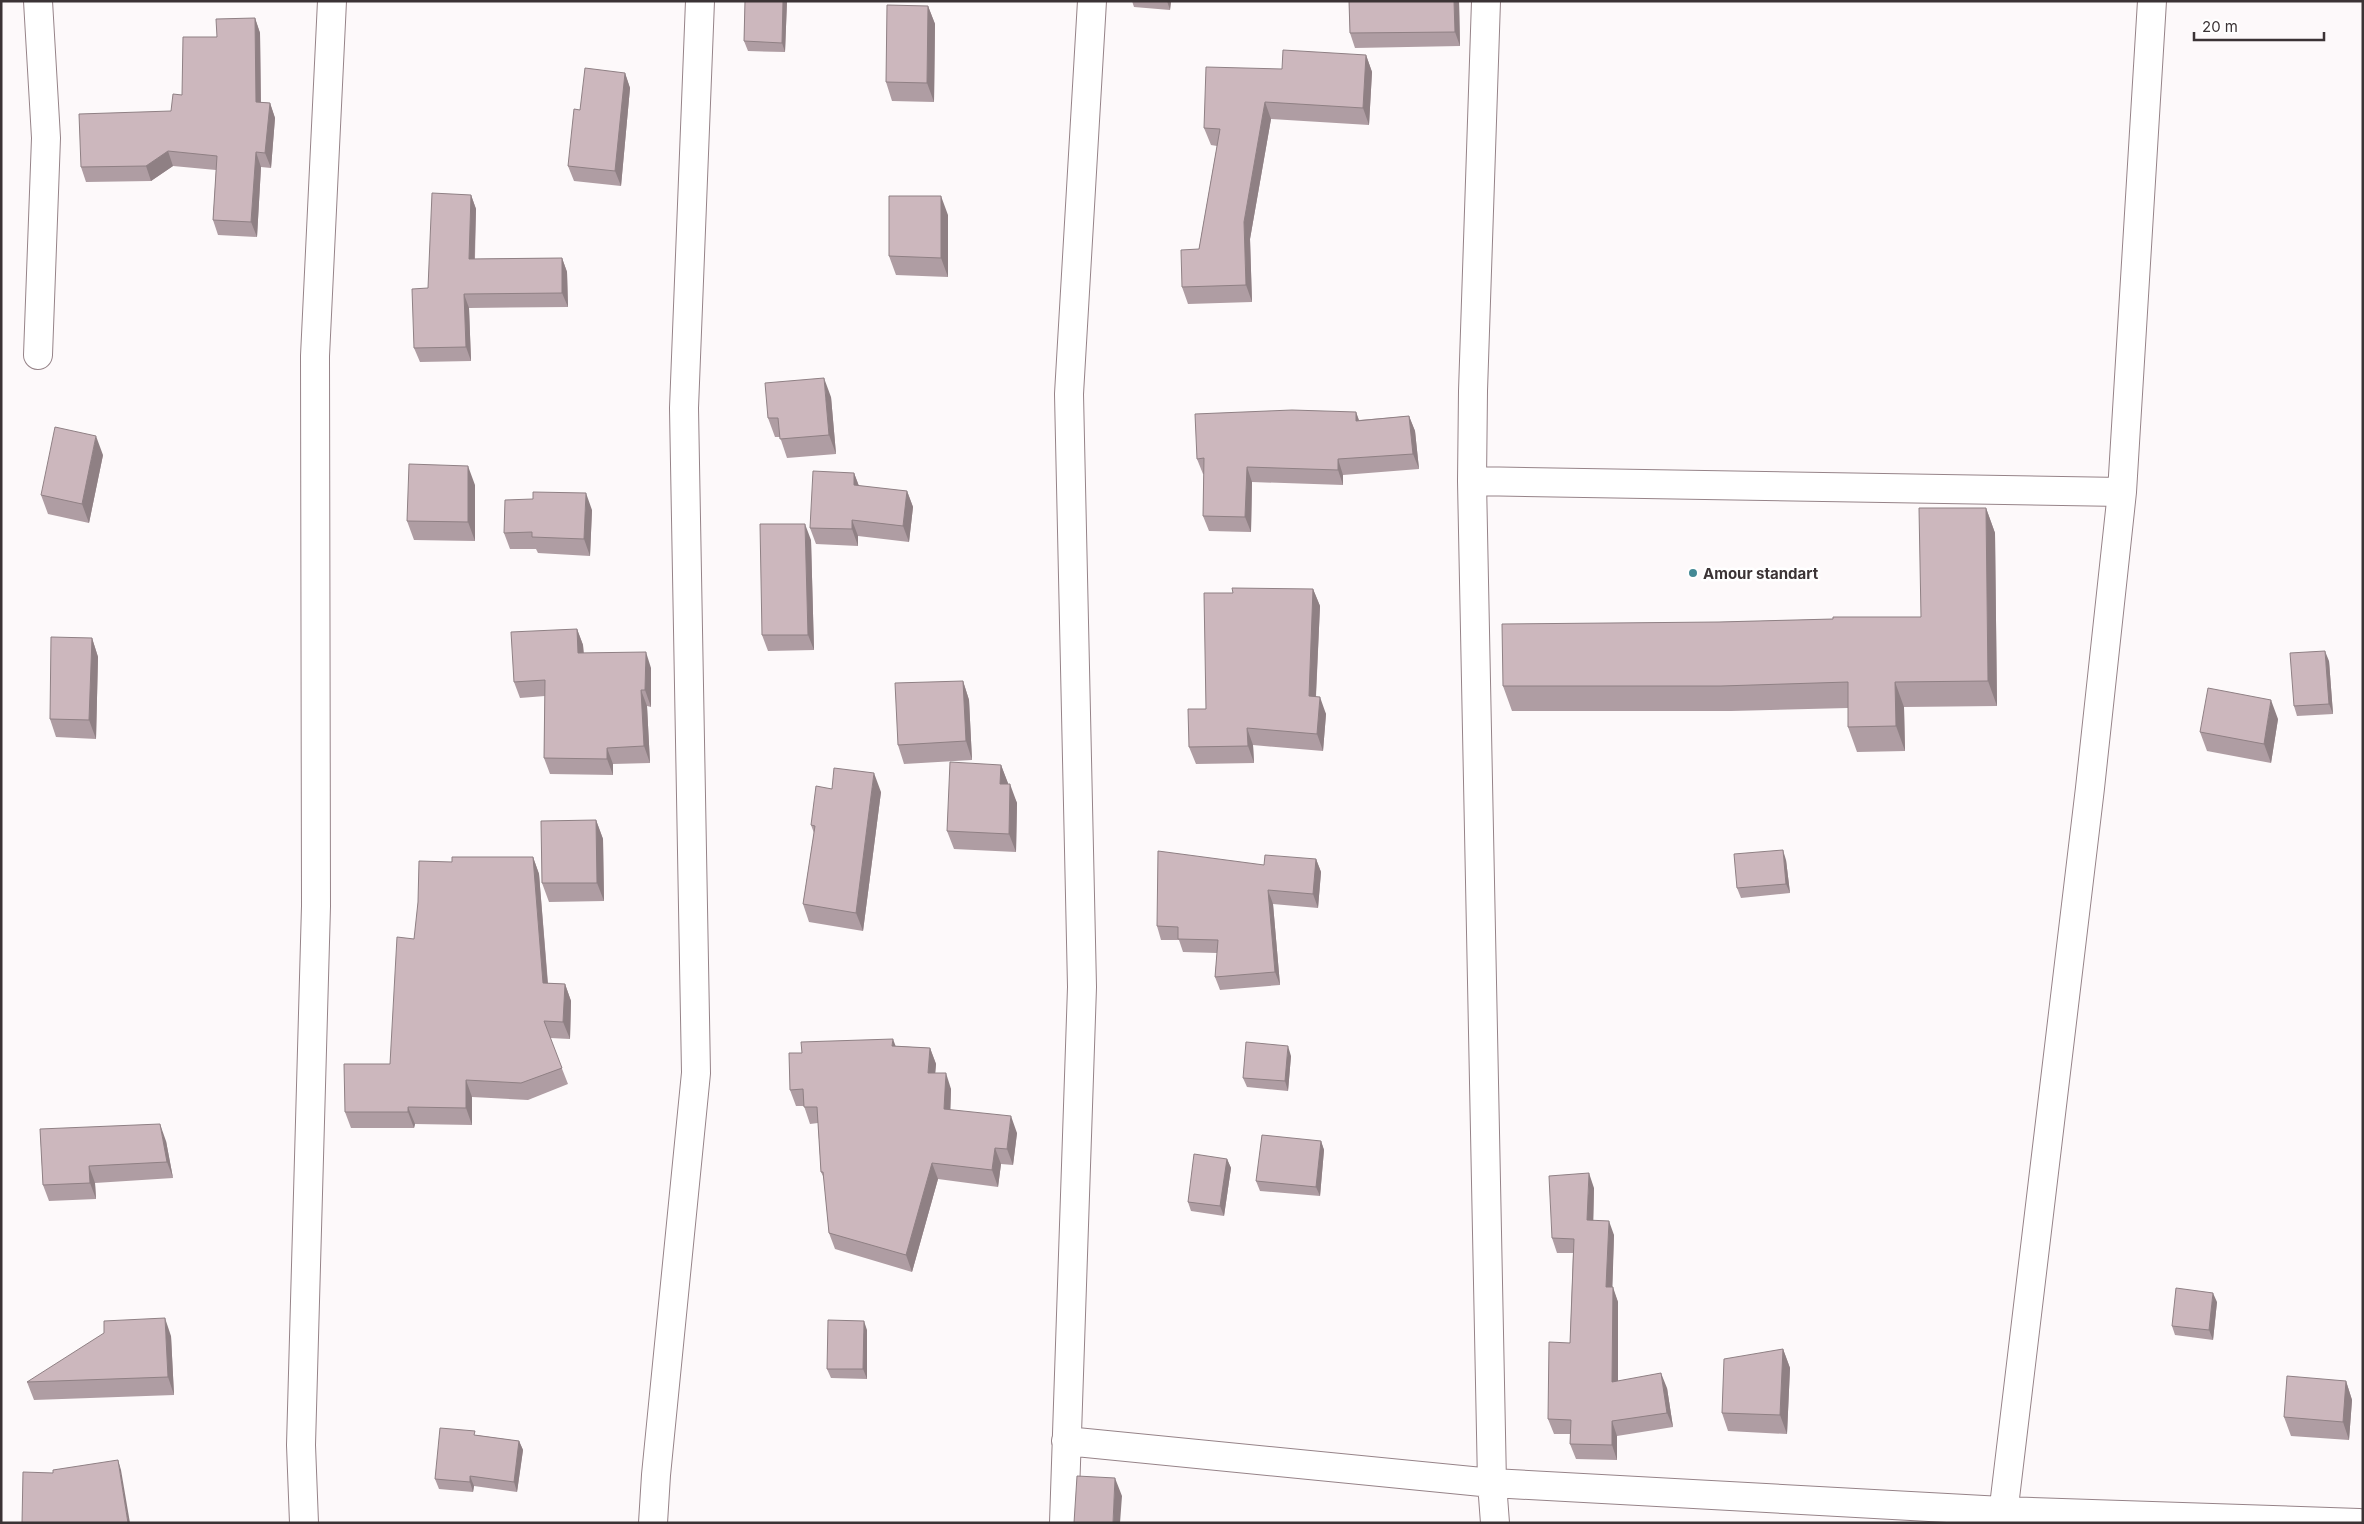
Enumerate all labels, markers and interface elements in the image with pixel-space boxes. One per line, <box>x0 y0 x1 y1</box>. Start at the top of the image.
scale bar <box>2194 10 2324 42</box>
text: 20 m <box>2202 17 2238 36</box>
place label: Amour standart <box>1703 564 1819 583</box>
marker: Amour standart <box>1687 567 1699 579</box>

